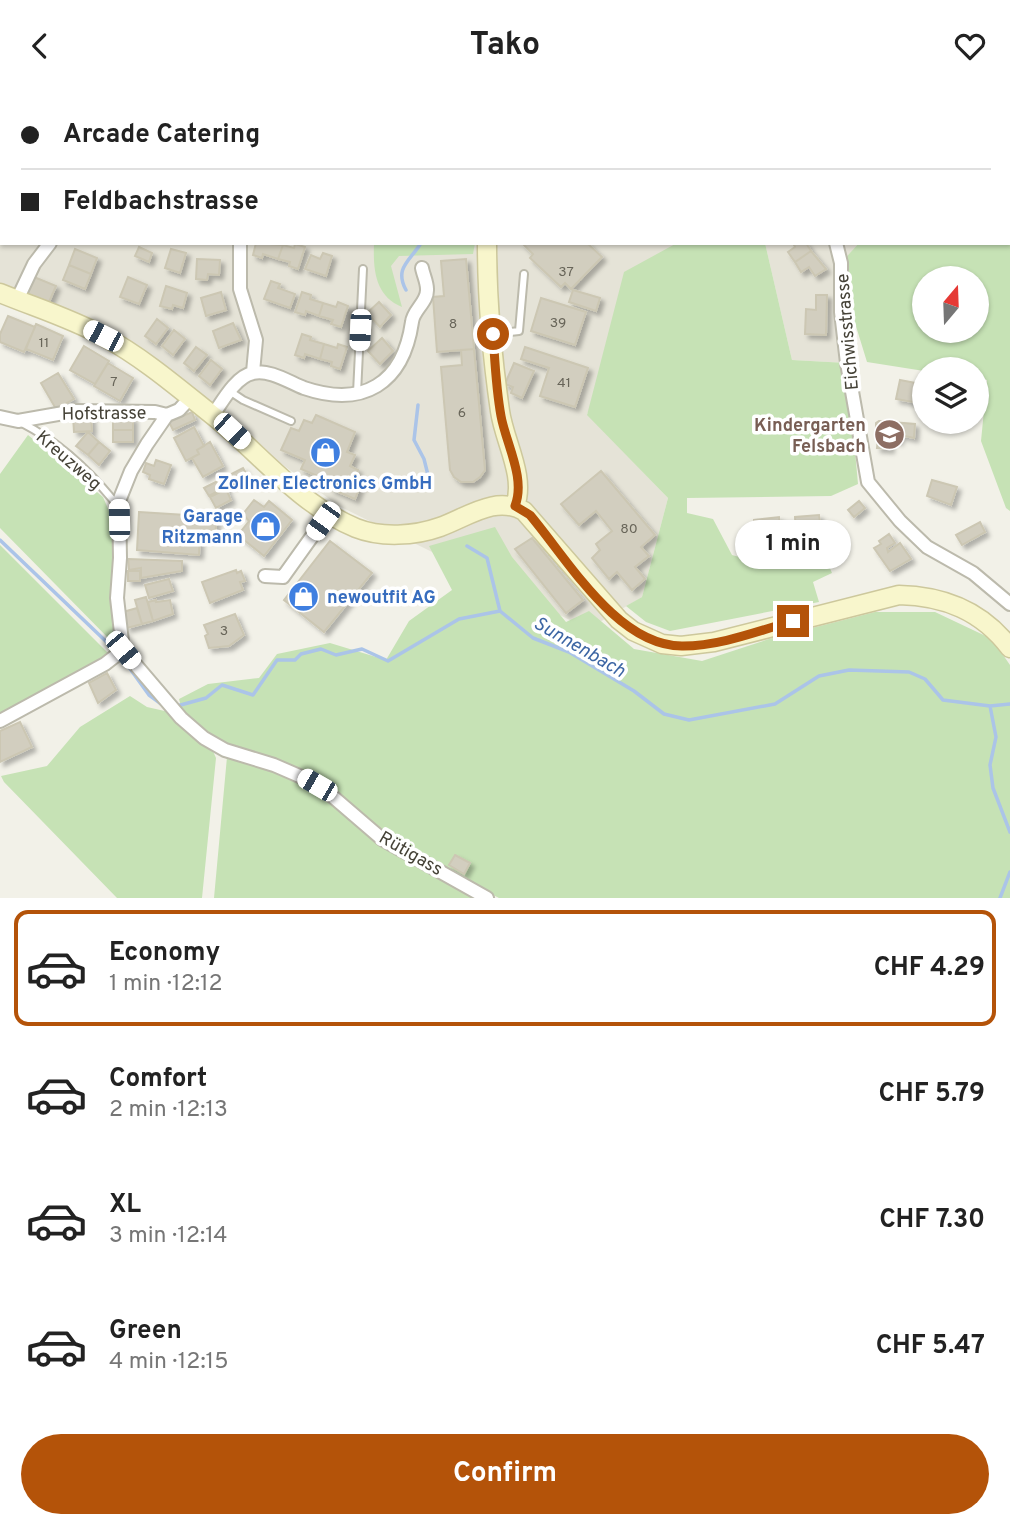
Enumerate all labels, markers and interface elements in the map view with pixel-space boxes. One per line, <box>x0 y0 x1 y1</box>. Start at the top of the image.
text: Tako <box>470 26 540 66</box>
icon: back <box>21 27 59 65</box>
icon: heart <box>951 27 989 65</box>
text: Arcade Catering <box>63 119 260 152</box>
text: Feldbachstrasse <box>63 186 259 219</box>
house number: 37 <box>558 264 574 281</box>
north arrow <box>912 266 989 343</box>
map controls <box>912 266 989 434</box>
street label: Eichwisstrasse <box>832 273 865 391</box>
car <box>349 308 372 352</box>
house number: 39 <box>550 315 566 332</box>
house number: 8 <box>449 316 457 333</box>
car <box>80 317 127 355</box>
route start <box>477 318 509 350</box>
house number: 11 <box>39 335 49 352</box>
button: layers <box>912 357 989 434</box>
house number: 7 <box>110 374 118 391</box>
house number: 41 <box>557 375 571 392</box>
street label: Hofstrasse <box>61 402 147 427</box>
house number: 6 <box>458 405 466 422</box>
car <box>210 409 255 453</box>
place label: Kindergarten Felsbach <box>754 415 866 459</box>
school or university icon: Kindergarten Felsbach <box>872 418 906 452</box>
street label: Kreuzweg <box>30 426 106 496</box>
shop icon: Zollner Electronics GmbH <box>308 436 342 470</box>
place label: Zollner Electronics GmbH <box>218 473 432 496</box>
car <box>303 498 344 544</box>
car <box>109 499 130 541</box>
place label: Garage Ritzmann <box>161 506 243 550</box>
shop icon: Garage Ritzmann <box>249 509 283 543</box>
callout: 1 min <box>735 519 851 568</box>
house number: 80 <box>620 521 638 538</box>
text: 1 min <box>765 530 821 559</box>
shop icon: newoutfit AG <box>287 580 321 614</box>
place label: newoutfit AG <box>327 587 436 610</box>
route end <box>777 605 809 637</box>
water label: Sunnenbach <box>529 612 630 684</box>
house number: 3 <box>220 623 228 640</box>
car <box>102 627 145 673</box>
car <box>294 765 341 805</box>
street label: Rütigass <box>374 827 446 882</box>
icon: car <box>25 937 88 1000</box>
text: Economy <box>109 937 220 970</box>
text: CHF 4.29 <box>874 952 985 985</box>
text: 1 min · 12:12 <box>109 970 223 999</box>
icon: car <box>25 1063 88 1126</box>
text: Comfort <box>109 1063 207 1096</box>
text: CHF 5.79 <box>879 1078 985 1111</box>
text: 2 min · 12:13 <box>109 1096 228 1125</box>
icon: car <box>25 1189 88 1252</box>
text: XL <box>109 1189 141 1222</box>
text: CHF 7.30 <box>879 1204 985 1237</box>
text: 3 min · 12:14 <box>109 1222 228 1251</box>
icon: car <box>25 1315 88 1378</box>
text: Green <box>109 1315 182 1348</box>
text: CHF 5.47 <box>876 1330 985 1363</box>
text: 4 min · 12:15 <box>109 1348 228 1377</box>
button: Confirm <box>21 1434 989 1514</box>

